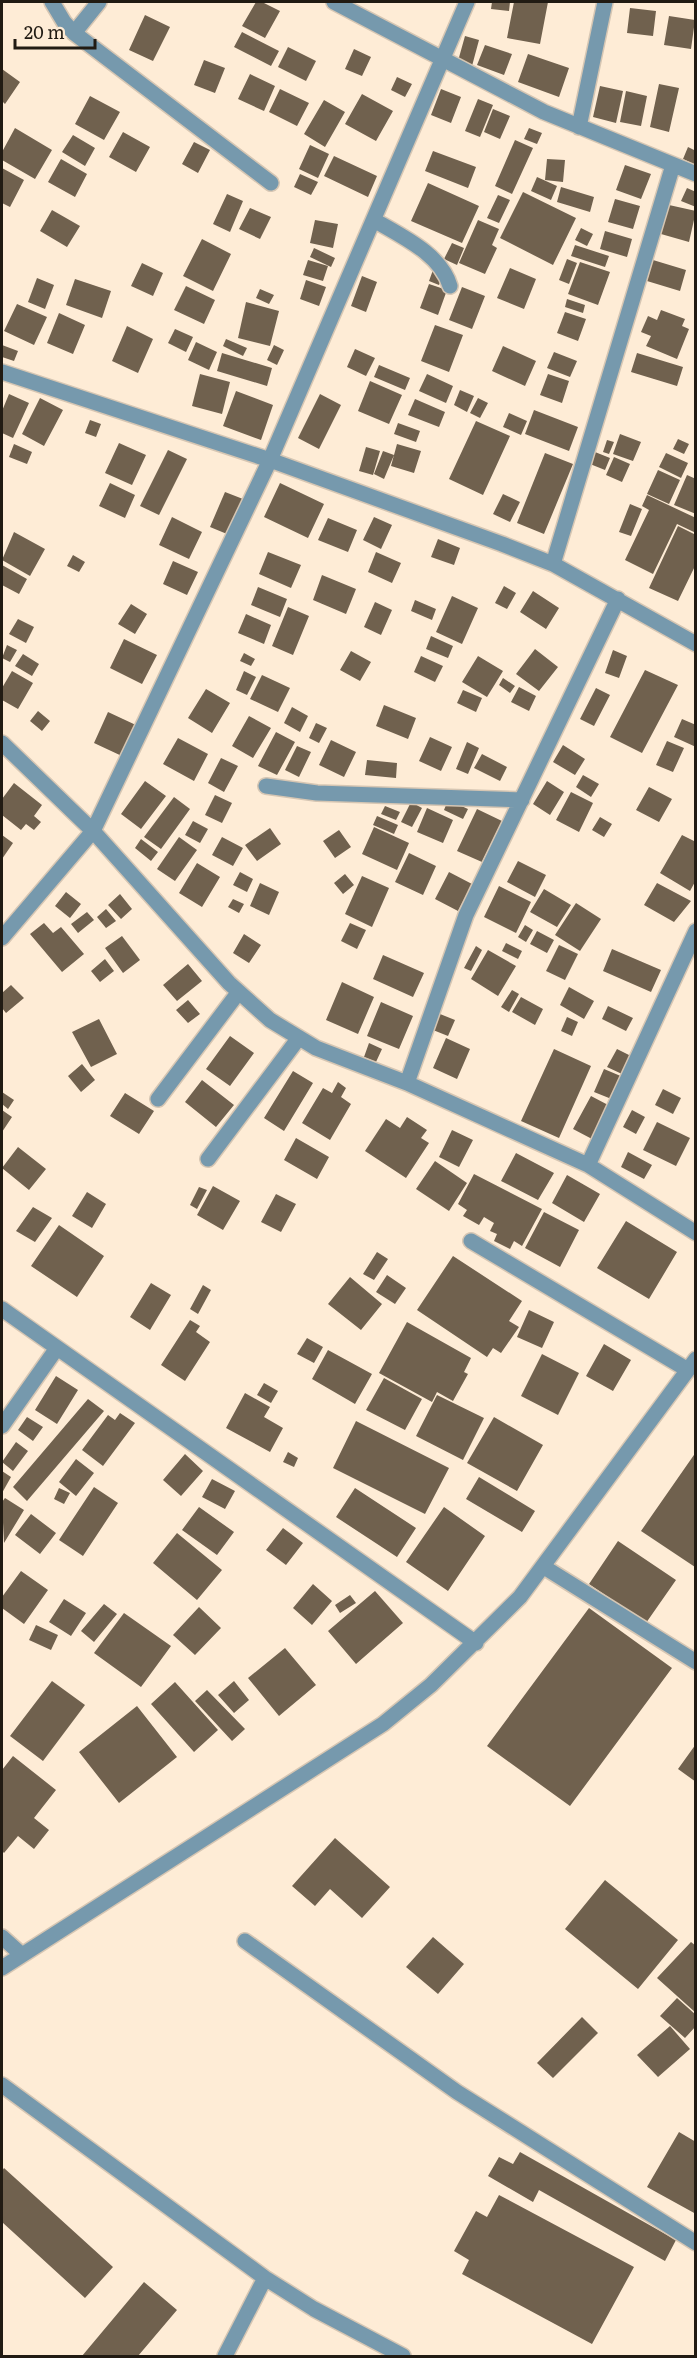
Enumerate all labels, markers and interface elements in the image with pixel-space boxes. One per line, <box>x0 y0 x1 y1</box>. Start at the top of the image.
scale bar <box>15 12 94 50</box>
text: 20 m <box>24 18 65 45</box>

